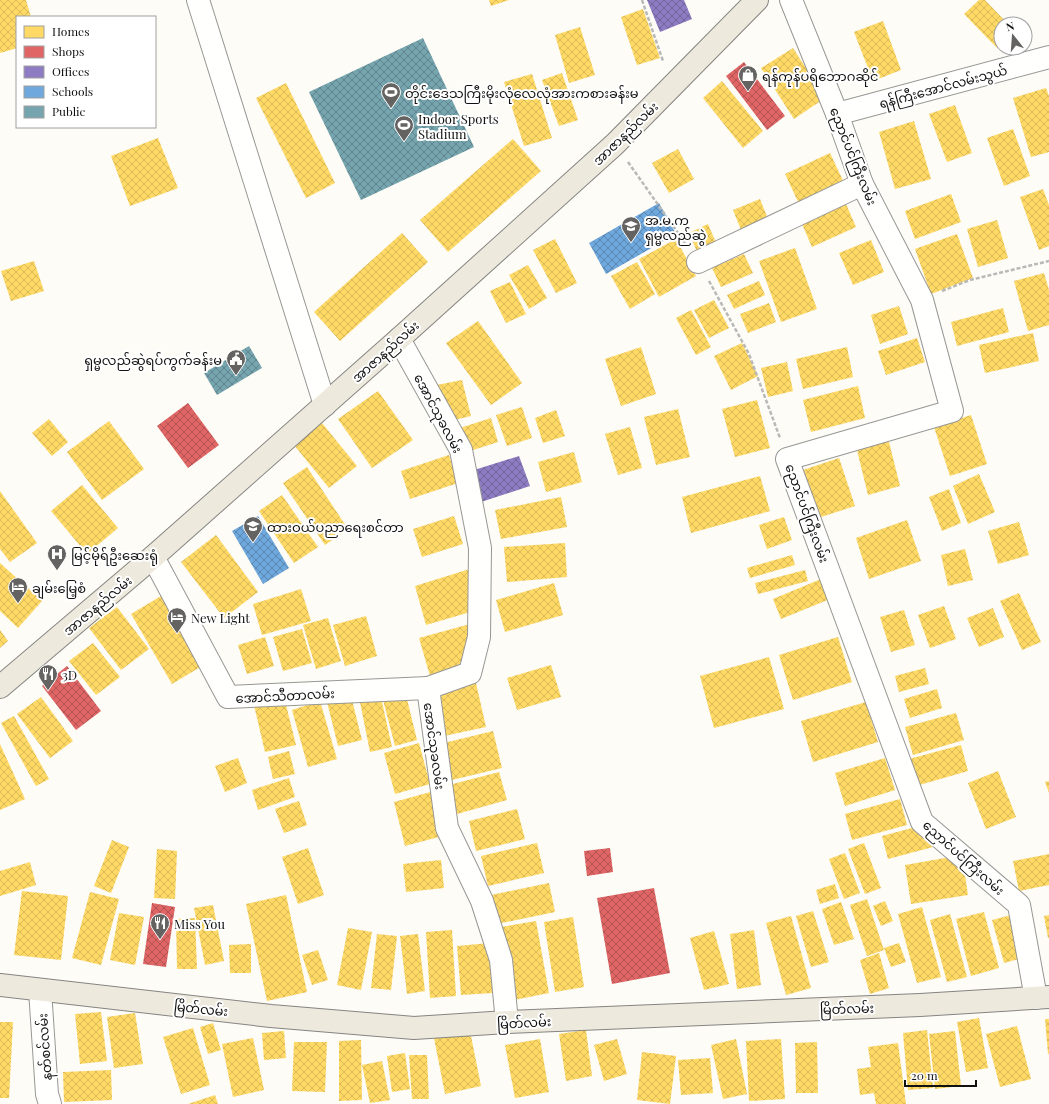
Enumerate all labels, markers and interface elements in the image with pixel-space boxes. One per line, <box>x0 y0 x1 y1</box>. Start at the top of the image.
legend <box>16 16 156 128</box>
north arrow <box>993 16 1033 56</box>
text: N <box>1004 18 1016 34</box>
text: Homes <box>52 23 90 39</box>
text: Shops <box>52 43 84 59</box>
street label: ရန်ကြီးအောင်လမ်းသွယ် <box>877 61 1010 114</box>
text: Offices <box>52 63 89 79</box>
shop icon: ရန်ကုန်ပရိဘောဂဆိုင် <box>737 64 759 92</box>
place label: ရန်ကုန်ပရိဘောဂဆိုင် <box>762 67 878 87</box>
sports icon: တိုင်းဒေသကြီးမိုးလုံလေလုံအားကစားခန်းမ <box>380 81 402 109</box>
text: Schools <box>52 83 93 99</box>
place label: တိုင်းဒေသကြီးမိုးလုံလေလုံအားကစားခန်းမ <box>405 84 639 104</box>
street label: အာဇာနည်လမ်း <box>589 98 663 171</box>
text: Public <box>52 103 86 119</box>
street label: ညောင်ပင်ကြီးလမ်း <box>824 105 881 209</box>
place label: Indoor Sports Stadium <box>418 110 499 142</box>
sports icon: Indoor Sports Stadium <box>393 114 415 142</box>
place label: အ.မ.က ရှမ္မလည်ဆွဲ <box>645 211 706 246</box>
school or university icon: အ.မ.က ရှမ္မလည်ဆွဲ <box>620 215 642 243</box>
street label: အာဇာနည်လမ်း <box>348 316 424 388</box>
public building icon: ရှမ္မလည်ဆွဲရပ်ကွက်ခန်းမ <box>225 348 247 376</box>
place label: ရှမ္မလည်ဆွဲရပ်ကွက်ခန်းမ <box>84 351 222 371</box>
street label: အောင်သုခလမ်း <box>408 370 467 457</box>
street label: ညောင်ပင်ကြီးလမ်း <box>779 461 834 566</box>
school or university icon: ထားဝယ်ပညာရေးစင်တာ <box>242 515 264 543</box>
place label: ထားဝယ်ပညာရေးစင်တာ <box>267 518 404 538</box>
hospital icon: မြင့်မိုရ်ဦးဆေးရုံ <box>46 543 68 571</box>
place label: မြင့်မိုရ်ဦးဆေးရုံ <box>71 546 158 566</box>
street label: အာဇာနည်လမ်း <box>59 571 137 641</box>
hotel icon: ချမ်းမြေ့စံ <box>7 576 29 604</box>
place label: ချမ်းမြေ့စံ <box>32 579 86 599</box>
hotel icon: New Light <box>166 606 188 634</box>
place label: New Light <box>191 609 250 626</box>
restaurant icon: 3D <box>37 663 59 691</box>
place label: 3D <box>62 666 77 683</box>
street label: အောင်သီတာလမ်း <box>235 684 335 706</box>
street label: အောင်သုခလမ်း <box>418 701 450 791</box>
street label: ညောင်ပင်ကြီးလမ်း <box>918 816 1008 900</box>
restaurant icon: Miss You <box>149 912 171 940</box>
place label: Miss You <box>174 915 225 932</box>
street label: မြိတ်လမ်း <box>173 997 229 1022</box>
street label: မြိတ်လမ်း <box>820 999 875 1020</box>
street label: မြိတ်လမ်း <box>496 1012 552 1035</box>
street label: နတ်စင်လမ်း <box>33 1013 58 1081</box>
scale bar <box>905 1062 976 1088</box>
text: 20 m <box>911 1067 938 1083</box>

